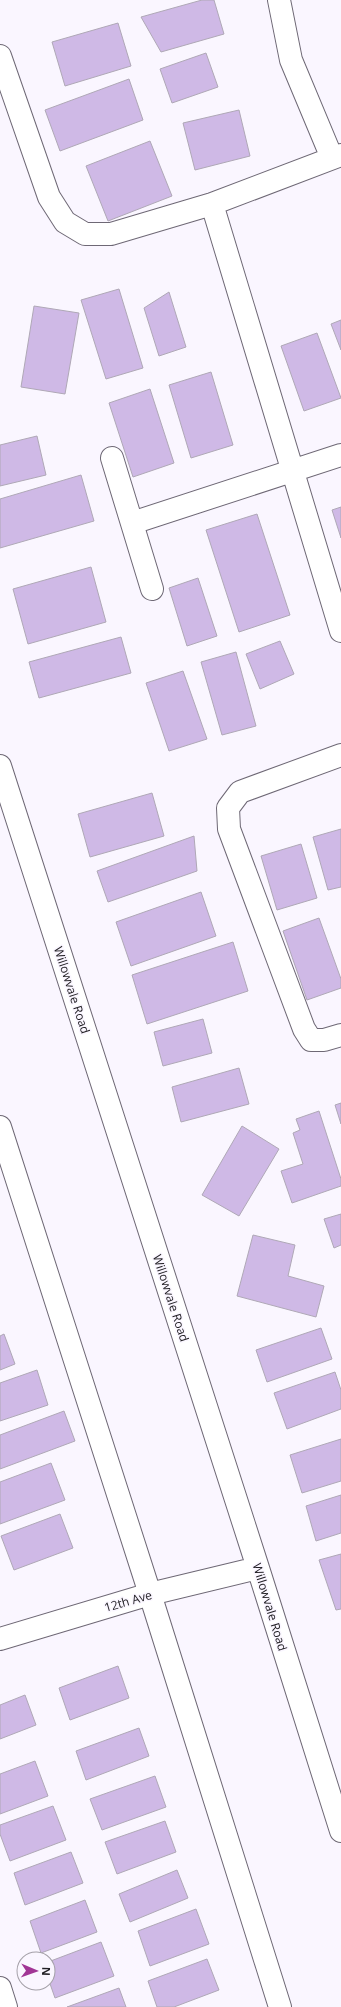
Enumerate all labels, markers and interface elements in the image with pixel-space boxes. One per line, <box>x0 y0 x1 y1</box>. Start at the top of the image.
street label: Willowvale Road <box>50 944 94 1036</box>
street label: Willowvale Road <box>149 1252 193 1344</box>
street label: Willowvale Road <box>249 1561 291 1653</box>
street label: 12th Ave <box>102 1586 154 1616</box>
north arrow <box>16 1951 56 1991</box>
text: N <box>39 1967 54 1976</box>

